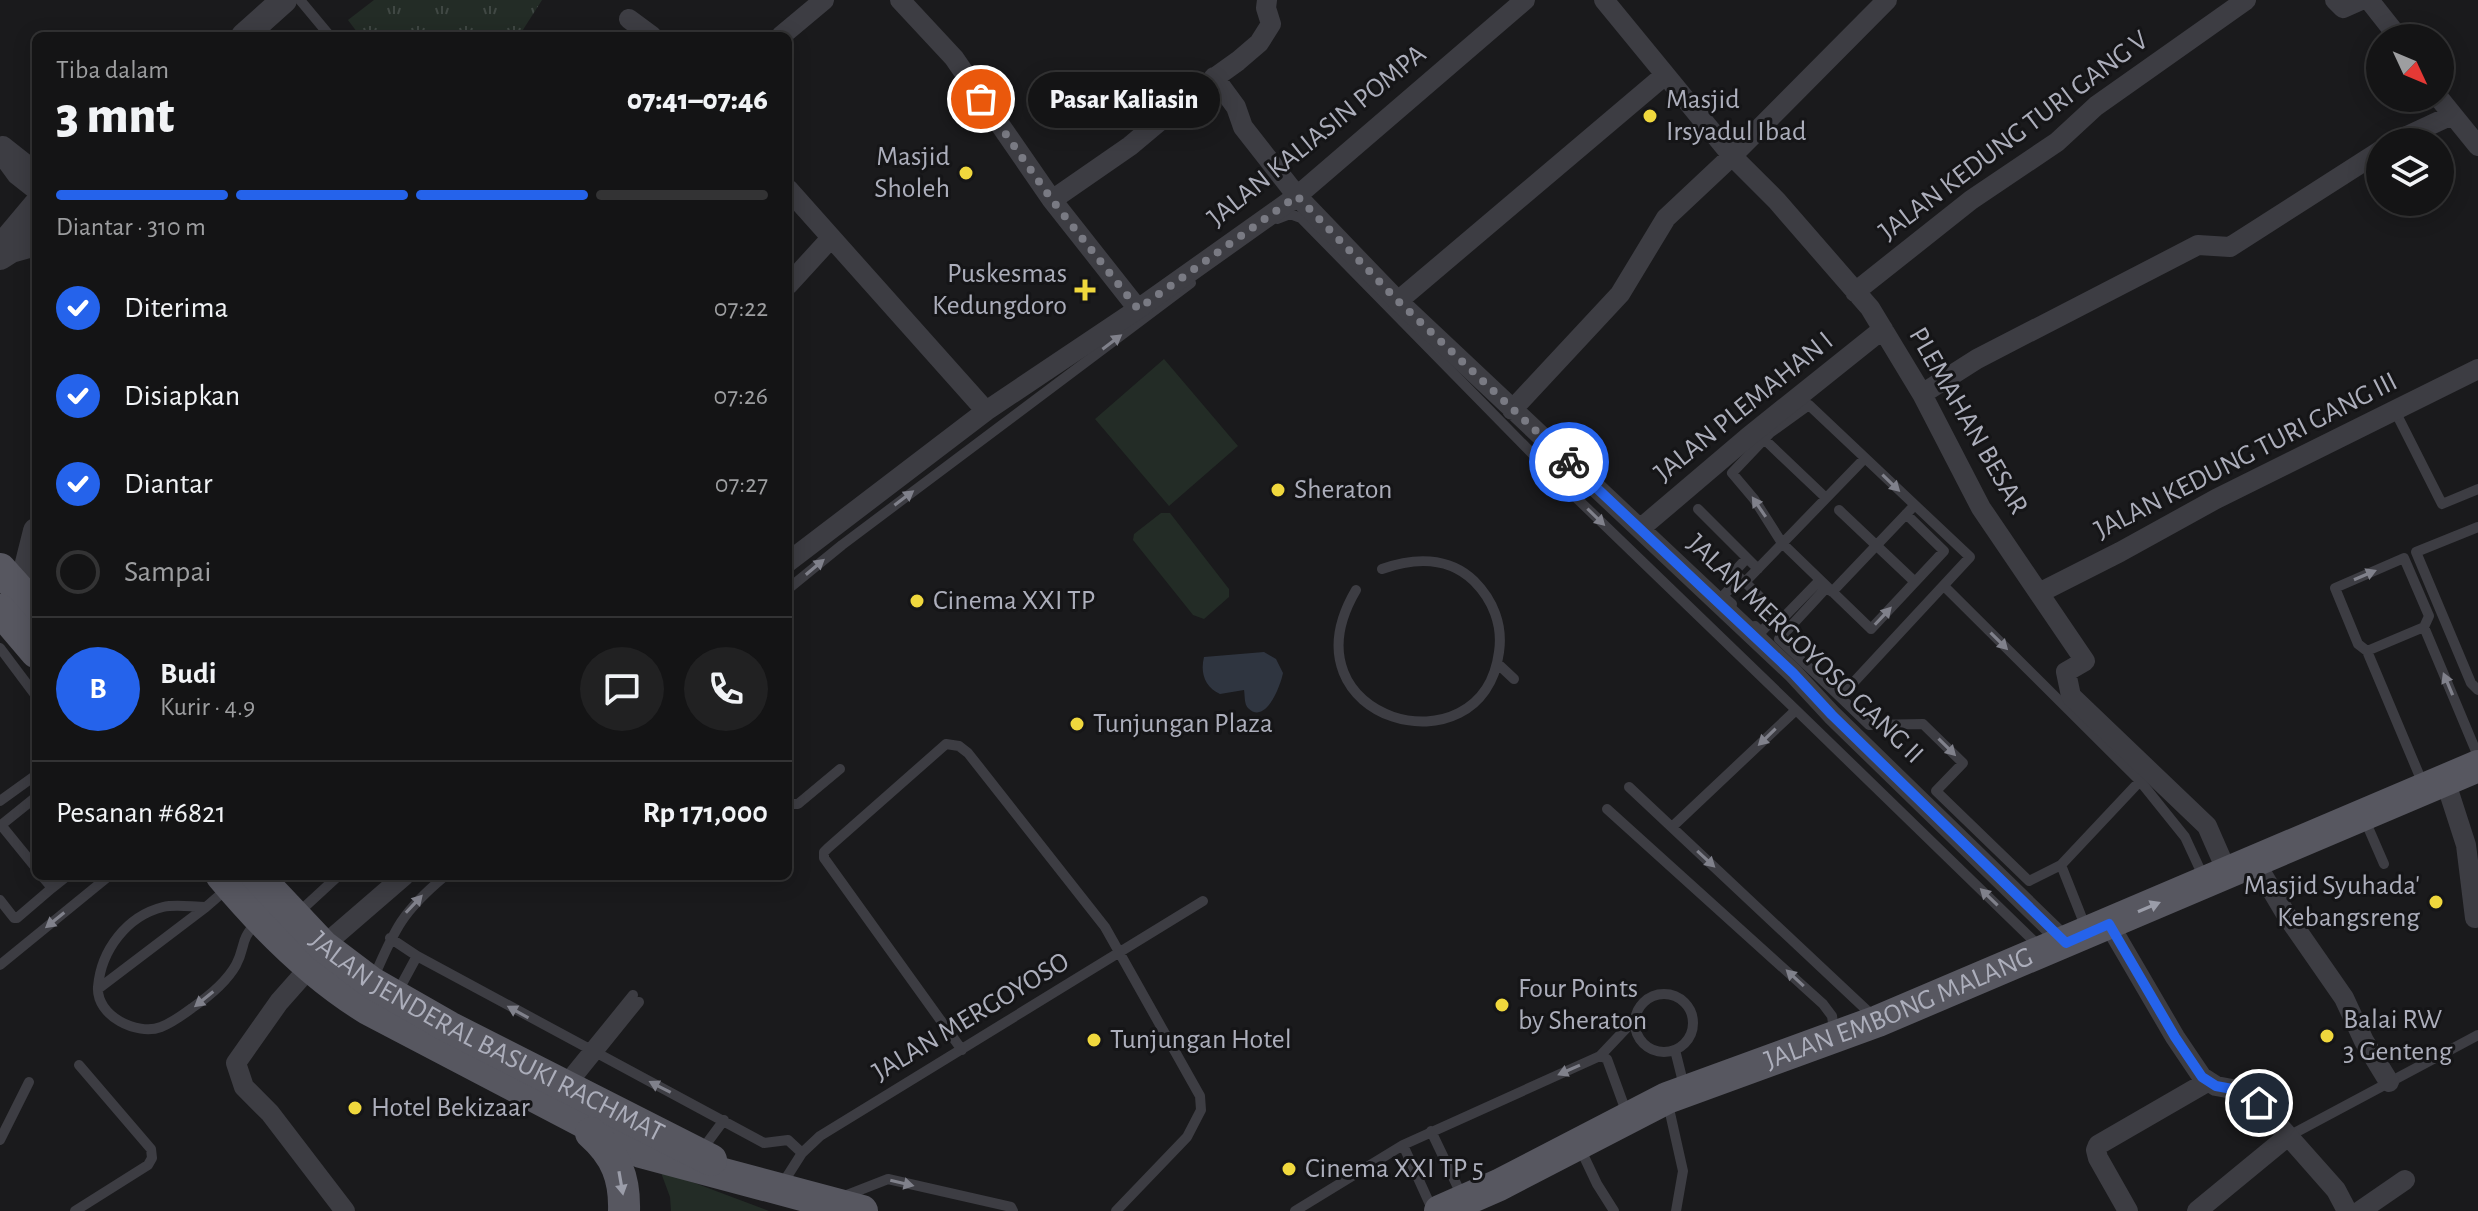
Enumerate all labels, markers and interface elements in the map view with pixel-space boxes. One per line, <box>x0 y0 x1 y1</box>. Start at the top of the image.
north arrow <box>2366 24 2454 112</box>
map controls <box>2366 24 2454 216</box>
street label: JALAN KEDUNG TURI GANG V <box>1874 26 2154 246</box>
street label: JALAN KALIASIN POMPA <box>1203 40 1431 232</box>
text: Tiba dalam <box>56 57 169 83</box>
pin <box>947 65 1015 133</box>
callout: Pasar Kaliasin <box>1029 71 1221 127</box>
icon: bag <box>959 77 1003 121</box>
text: 07:41–07:46 <box>627 85 768 115</box>
place label: Masjid Irsyadul Ibad <box>1666 86 1807 146</box>
text: Pasar Kaliasin <box>1049 87 1199 113</box>
text: 3 mnt <box>56 90 174 142</box>
marker: Masjid Irsyadul Ibad <box>1641 107 1659 125</box>
button: layers <box>2366 128 2454 216</box>
place label: Masjid Sholeh <box>874 143 950 203</box>
marker: Masjid Sholeh <box>957 164 975 182</box>
text: Diantar · 310 m <box>56 214 206 240</box>
place label: Puskesmas Kedungdoro <box>932 260 1067 320</box>
marker: Puskesmas Kedungdoro <box>1074 279 1096 301</box>
icon: check <box>56 286 100 330</box>
text: Diterima <box>124 293 228 323</box>
text: 07:22 <box>714 295 768 321</box>
street label: PLEMAHAN BESAR <box>1903 323 2033 519</box>
street label: JALAN PLEMAHAN I <box>1649 327 1839 487</box>
one-way arrow <box>1101 334 1123 350</box>
street label: JALAN KEDUNG TURI GANG III <box>2090 367 2402 545</box>
icon: check <box>56 374 100 418</box>
text: Disiapkan <box>124 381 240 411</box>
text: 07:26 <box>713 383 768 409</box>
courier <box>1529 422 1609 502</box>
icon: bike <box>1547 440 1591 484</box>
icon: check <box>56 462 100 506</box>
text: Diantar <box>124 469 213 499</box>
text: 07:27 <box>715 471 768 497</box>
one-way arrow <box>1881 473 1900 491</box>
place label: Sheraton <box>1294 476 1393 504</box>
marker: Sheraton <box>1269 481 1287 499</box>
one-way arrow <box>894 490 914 506</box>
one-way arrow <box>1752 496 1766 518</box>
one-way arrow <box>1586 508 1605 526</box>
street label: JALAN MERGOYOSO GANG II <box>1682 529 1928 769</box>
text: Sampai <box>124 557 212 587</box>
one-way arrow <box>805 559 825 576</box>
one-way arrow <box>2353 568 2377 581</box>
place label: Cinema XXI TP <box>933 587 1095 615</box>
marker: Cinema XXI TP <box>908 592 926 610</box>
one-way arrow <box>1873 606 1891 625</box>
one-way arrow <box>1989 631 2008 650</box>
button: chat <box>580 647 664 731</box>
button: phone <box>684 647 768 731</box>
text: Budi <box>160 659 217 689</box>
one-way arrow <box>2441 672 2454 696</box>
text: B <box>89 674 107 704</box>
text: Kurir · 4.9 <box>160 694 255 720</box>
place label: Tunjungan Plaza <box>1093 710 1273 738</box>
marker: Tunjungan Plaza <box>1068 715 1086 733</box>
one-way arrow <box>1758 727 1777 745</box>
one-way arrow <box>1937 737 1956 756</box>
text: Pesanan #6821 <box>56 798 226 828</box>
text: Rp 171,000 <box>643 798 768 828</box>
one-way arrow <box>1697 849 1716 867</box>
place label: Masjid Syuhada' Kebangsreng <box>2244 872 2420 932</box>
one-way arrow <box>1980 889 1999 907</box>
marker: Masjid Syuhada' Kebangsreng <box>2427 893 2445 911</box>
one-way arrow <box>404 895 422 914</box>
one-way arrow <box>2137 901 2161 914</box>
one-way arrow <box>45 912 65 928</box>
street label: JALAN JENDERAL BASUKI RACHMAT <box>304 927 669 1148</box>
street label: JALAN EMBONG MALANG <box>1761 943 2037 1075</box>
street label: JALAN MERGOYOSO <box>868 947 1074 1087</box>
one-way arrow <box>1786 970 1805 988</box>
place label: Four Points by Sheraton <box>1518 975 1647 1035</box>
one-way arrow <box>194 990 214 1006</box>
marker: Four Points by Sheraton <box>1493 996 1511 1014</box>
one-way arrow <box>507 1005 530 1018</box>
place label: Balai RW 3 Genteng <box>2343 1006 2453 1066</box>
place label: Tunjungan Hotel <box>1110 1026 1292 1054</box>
marker: Balai RW 3 Genteng <box>2318 1027 2336 1045</box>
marker: Tunjungan Hotel <box>1085 1031 1103 1049</box>
one-way arrow <box>1557 1063 1581 1076</box>
pin <box>2225 1069 2293 1137</box>
one-way arrow <box>648 1080 671 1093</box>
icon: home <box>2237 1081 2281 1125</box>
place label: Hotel Bekizaar <box>371 1094 530 1122</box>
marker: Hotel Bekizaar <box>346 1099 364 1117</box>
place label: Cinema XXI TP 5 <box>1305 1155 1484 1183</box>
marker: Cinema XXI TP 5 <box>1280 1160 1298 1178</box>
one-way arrow <box>616 1171 628 1196</box>
one-way arrow <box>890 1177 915 1190</box>

